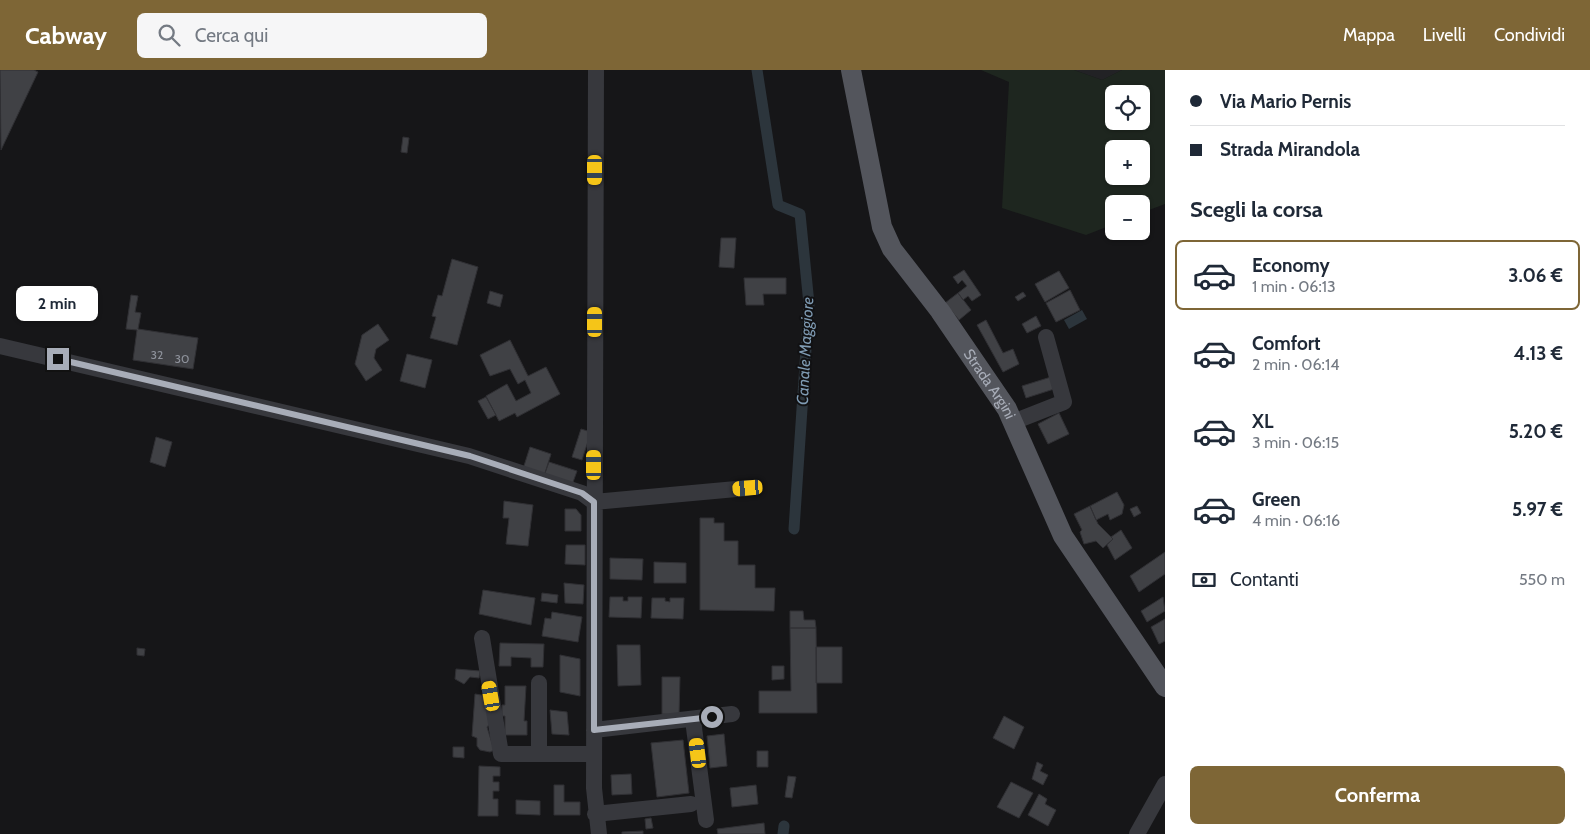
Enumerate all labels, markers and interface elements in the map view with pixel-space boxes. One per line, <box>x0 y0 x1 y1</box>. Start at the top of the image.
search box <box>137 13 487 58</box>
text: Cabway <box>25 21 107 50</box>
icon: search <box>155 21 183 49</box>
text: Cerca qui <box>195 24 268 47</box>
text: Mappa <box>1343 24 1395 46</box>
text: Livelli <box>1423 24 1466 46</box>
text: Condividi <box>1494 24 1565 46</box>
map controls <box>1105 85 1150 240</box>
button: locate <box>1105 85 1150 130</box>
text: Via Mario Pernis <box>1220 90 1351 113</box>
text: Strada Mirandola <box>1220 138 1360 161</box>
button: + <box>1105 140 1150 185</box>
car <box>587 155 602 185</box>
button: − <box>1105 195 1150 240</box>
text: Scegli la corsa <box>1190 196 1323 223</box>
icon: car <box>1192 253 1237 298</box>
text: Economy <box>1252 254 1330 277</box>
text: 3.06 € <box>1508 264 1563 287</box>
text: 1 min · 06:13 <box>1252 277 1336 296</box>
callout: 2 min <box>17 286 99 322</box>
text: 2 min <box>38 294 76 313</box>
water label: Canale Maggiore <box>793 297 817 405</box>
car <box>587 307 602 337</box>
icon: car <box>1192 331 1237 376</box>
text: Comfort <box>1252 332 1321 355</box>
text: 4.13 € <box>1514 342 1563 365</box>
street label: Strada Argini <box>960 346 1019 422</box>
house number: 32 <box>151 347 163 362</box>
route end <box>47 348 69 370</box>
house number: 30 <box>175 351 189 366</box>
text: 2 min · 06:14 <box>1252 355 1339 374</box>
icon: car <box>1192 409 1237 454</box>
text: XL <box>1252 410 1273 433</box>
text: 5.20 € <box>1509 420 1563 443</box>
text: 3 min · 06:15 <box>1252 433 1339 452</box>
car <box>586 450 601 480</box>
car <box>732 479 763 497</box>
icon: car <box>1192 487 1237 532</box>
text: Green <box>1252 488 1301 511</box>
text: 5.97 € <box>1512 498 1563 521</box>
text: 4 min · 06:16 <box>1252 511 1340 530</box>
icon: cash <box>1190 566 1218 594</box>
text: Contanti <box>1230 568 1299 591</box>
text: 550 m <box>1519 570 1565 589</box>
car <box>481 680 500 712</box>
route start <box>701 706 723 728</box>
car <box>688 737 707 769</box>
button: Conferma <box>1190 766 1565 824</box>

